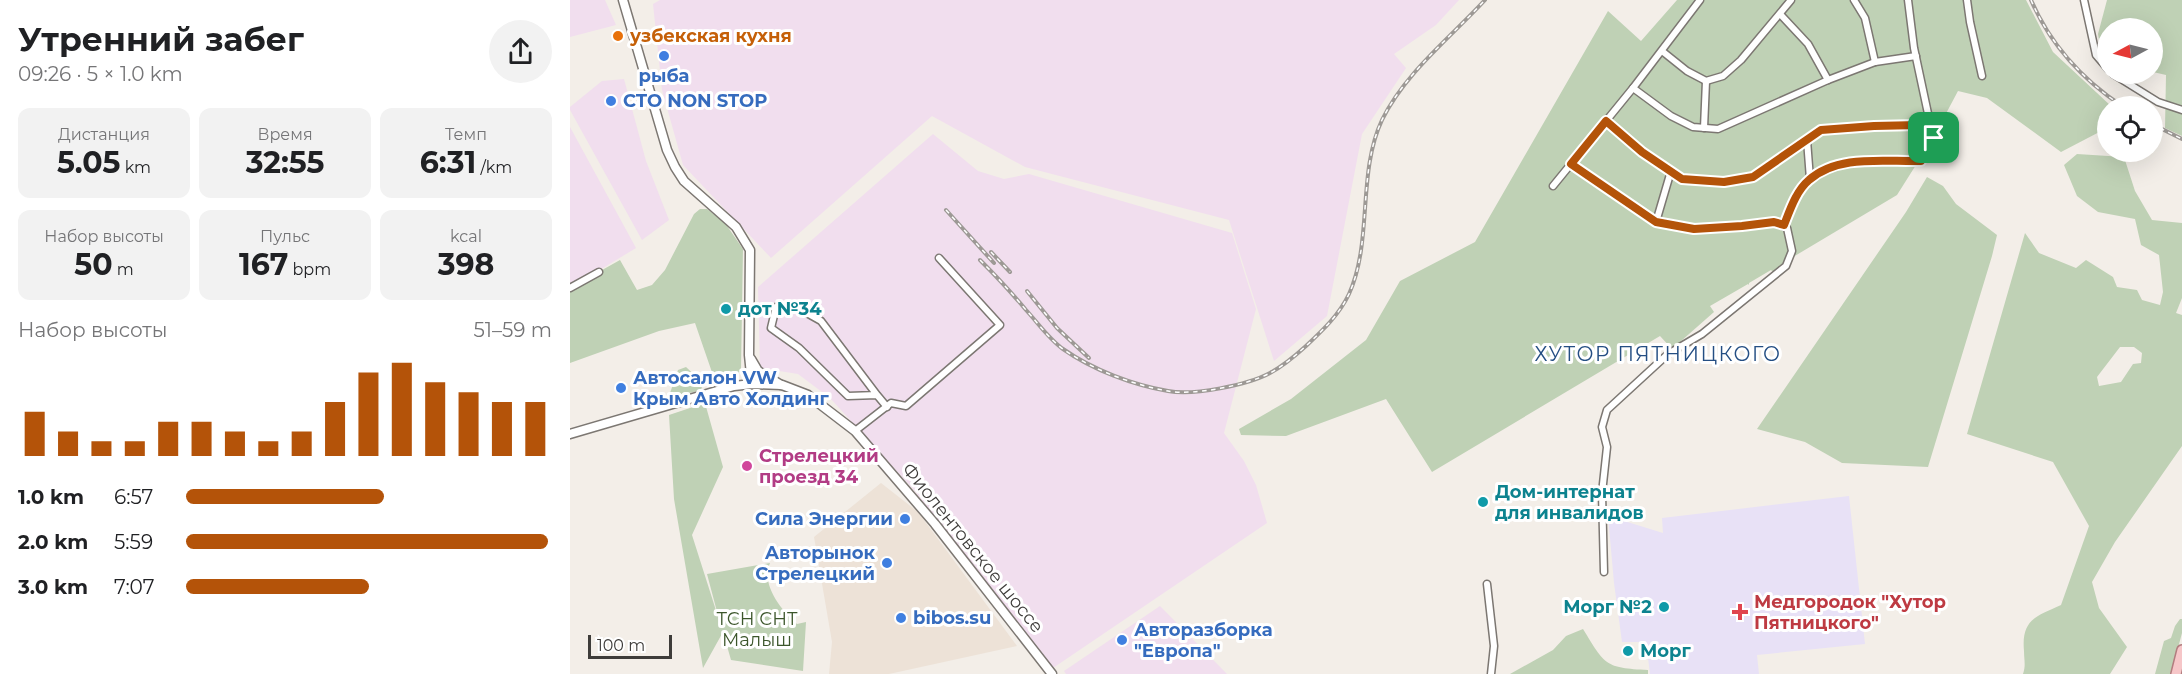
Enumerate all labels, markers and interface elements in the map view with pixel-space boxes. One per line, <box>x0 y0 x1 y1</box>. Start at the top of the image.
north arrow <box>2097 18 2163 84</box>
map controls <box>2097 18 2163 162</box>
text: Утренний забег <box>18 19 304 59</box>
button: share <box>489 20 552 83</box>
place label: узбекская кухня <box>629 25 792 47</box>
marker: узбекская кухня <box>611 29 625 43</box>
marker: рыба <box>657 49 671 63</box>
text: 09:26 · 5 × 1.0 km <box>18 62 183 86</box>
place label: рыба <box>639 65 689 87</box>
place label: СТО NON STOP <box>623 90 767 112</box>
marker: СТО NON STOP <box>604 94 618 108</box>
button: locate <box>2097 96 2163 162</box>
pin <box>1908 112 1959 163</box>
icon: arrive <box>1917 121 1950 154</box>
text: Дистанция <box>58 125 150 144</box>
text: Время <box>257 125 313 144</box>
text: Темп <box>445 125 487 144</box>
text: 5.05 <box>57 144 120 181</box>
text: 32:55 <box>246 144 324 181</box>
text: 6:31 <box>420 144 476 181</box>
text: km <box>120 158 151 177</box>
text: /km <box>476 158 512 177</box>
text: Набор высоты <box>44 227 164 246</box>
text: Пульс <box>260 227 310 246</box>
text: kcal <box>450 227 482 246</box>
text: 50 <box>74 246 113 283</box>
text: 167 <box>239 246 288 283</box>
text: 398 <box>438 246 494 283</box>
text: m <box>113 260 134 279</box>
text: bpm <box>288 260 331 279</box>
place label: дот №34 <box>738 298 822 320</box>
marker: дот №34 <box>719 302 733 316</box>
text: Набор высоты <box>18 318 167 342</box>
text: 51–59 m <box>474 318 552 342</box>
district label: ХУТОР ПЯТНИЦКОГО <box>1534 342 1782 366</box>
place label: Автосалон VW Крым Авто Холдинг <box>633 367 829 410</box>
marker: Автосалон VW Крым Авто Холдинг <box>614 381 628 395</box>
place label: Стрелецкий проезд 34 <box>759 445 879 488</box>
marker: Стрелецкий проезд 34 <box>740 459 754 473</box>
street label: Фиолентовское шоссе <box>898 459 1048 637</box>
place label: Дом-интернат для инвалидов <box>1495 481 1644 524</box>
text: 1.0 km <box>18 485 84 509</box>
text: 6:57 <box>114 485 153 509</box>
marker: Дом-интернат для инвалидов <box>1476 495 1490 509</box>
place label: Сила Энергии <box>755 508 893 530</box>
marker: Сила Энергии <box>898 512 912 526</box>
text: 2.0 km <box>18 530 88 554</box>
text: 5:59 <box>114 530 153 554</box>
place label: Авторынок Стрелецкий <box>755 542 875 585</box>
marker: Авторынок Стрелецкий <box>880 556 894 570</box>
text: 3.0 km <box>18 575 88 599</box>
text: 7:07 <box>114 575 155 599</box>
place label: Медгородок "Хутор Пятницкого" <box>1754 591 1946 634</box>
place label: Морг №2 <box>1563 596 1652 618</box>
marker: Морг №2 <box>1657 600 1671 614</box>
marker: Медгородок "Хутор Пятницкого" <box>1731 603 1749 621</box>
place label: bibos.su <box>913 607 991 629</box>
park label: ТСН СНТ Малыш <box>716 608 798 651</box>
marker: bibos.su <box>894 611 908 625</box>
place label: Авторазборка "Европа" <box>1134 619 1273 662</box>
scale bar <box>588 632 672 660</box>
marker: Авторазборка "Европа" <box>1115 633 1129 647</box>
text: 100 m <box>597 636 645 655</box>
place label: Морг <box>1640 640 1692 662</box>
marker: Морг <box>1621 644 1635 658</box>

